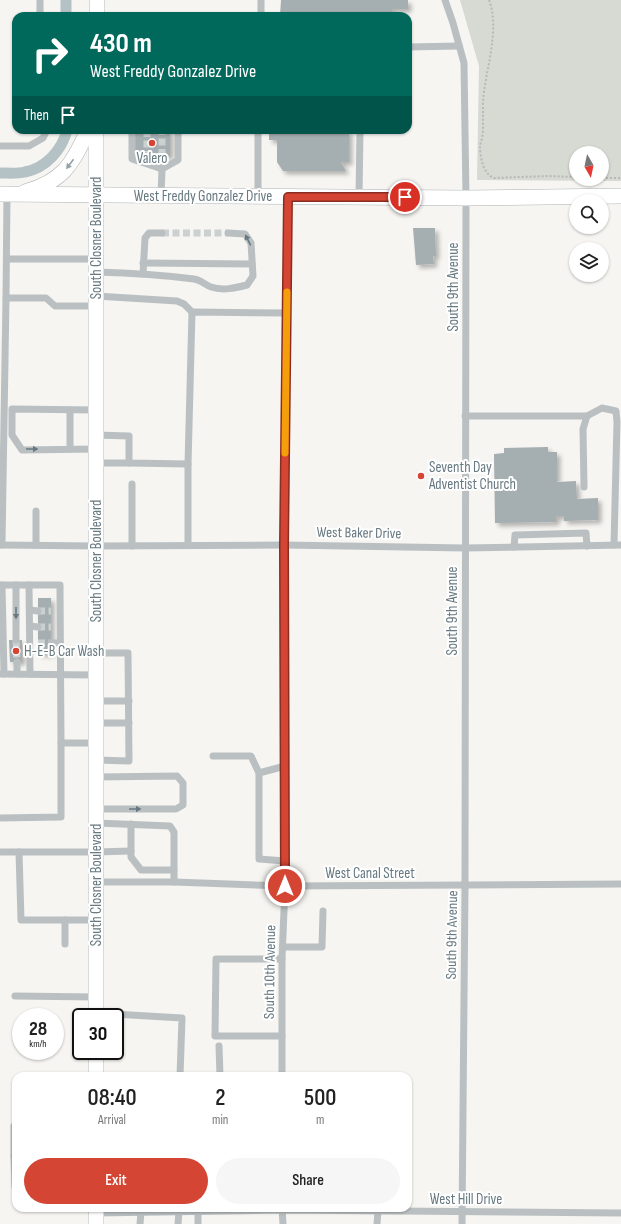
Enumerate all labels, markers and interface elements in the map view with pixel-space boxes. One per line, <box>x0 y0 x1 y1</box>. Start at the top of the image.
text: 430 m <box>90 27 152 60</box>
icon: right <box>24 28 76 80</box>
text: West Freddy Gonzalez Drive <box>90 61 256 82</box>
icon: arrive <box>57 104 79 126</box>
text: Then <box>24 106 49 125</box>
marker: Valero <box>147 138 157 148</box>
north arrow <box>569 146 609 186</box>
map controls <box>569 146 609 282</box>
place label: Valero <box>136 149 168 168</box>
one-way arrow <box>65 159 74 170</box>
street label: South Closner Boulevard <box>87 177 106 299</box>
pin <box>388 180 422 214</box>
icon: arrive <box>394 186 416 208</box>
street label: West Freddy Gonzalez Drive <box>134 187 272 206</box>
button: search <box>569 194 609 234</box>
one-way arrow <box>245 234 251 246</box>
street label: South 9th Avenue <box>444 242 463 332</box>
button: layers <box>569 242 609 282</box>
one-way arrow <box>26 446 38 453</box>
place label: Seventh Day Adventist Church <box>428 458 516 494</box>
marker: Seventh Day Adventist Church <box>416 471 426 481</box>
street label: South Closner Boulevard <box>87 500 106 622</box>
street label: West Baker Drive <box>316 523 402 543</box>
street label: South 9th Avenue <box>443 566 462 656</box>
one-way arrow <box>13 607 19 620</box>
place label: H-E-B Car Wash <box>24 642 104 661</box>
marker: H-E-B Car Wash <box>11 646 21 656</box>
one-way arrow <box>129 806 142 812</box>
street label: South Closner Boulevard <box>87 824 106 946</box>
street label: West Canal Street <box>325 864 415 883</box>
position arrow <box>264 865 306 907</box>
street label: South 9th Avenue <box>442 890 462 980</box>
street label: South 10th Avenue <box>260 925 280 1019</box>
speed limit sign: 30 <box>72 1008 124 1060</box>
text: 28 <box>29 1017 47 1041</box>
text: km/h <box>29 1038 47 1050</box>
text: 08:40 <box>88 1083 137 1112</box>
text: 2 <box>215 1083 225 1112</box>
text: 500 <box>304 1083 336 1112</box>
text: Arrival <box>98 1112 126 1128</box>
text: min <box>212 1112 228 1128</box>
text: m <box>316 1112 324 1128</box>
button: Exit <box>24 1158 208 1204</box>
button: Share <box>216 1158 400 1204</box>
street label: West Hill Drive <box>430 1190 502 1209</box>

